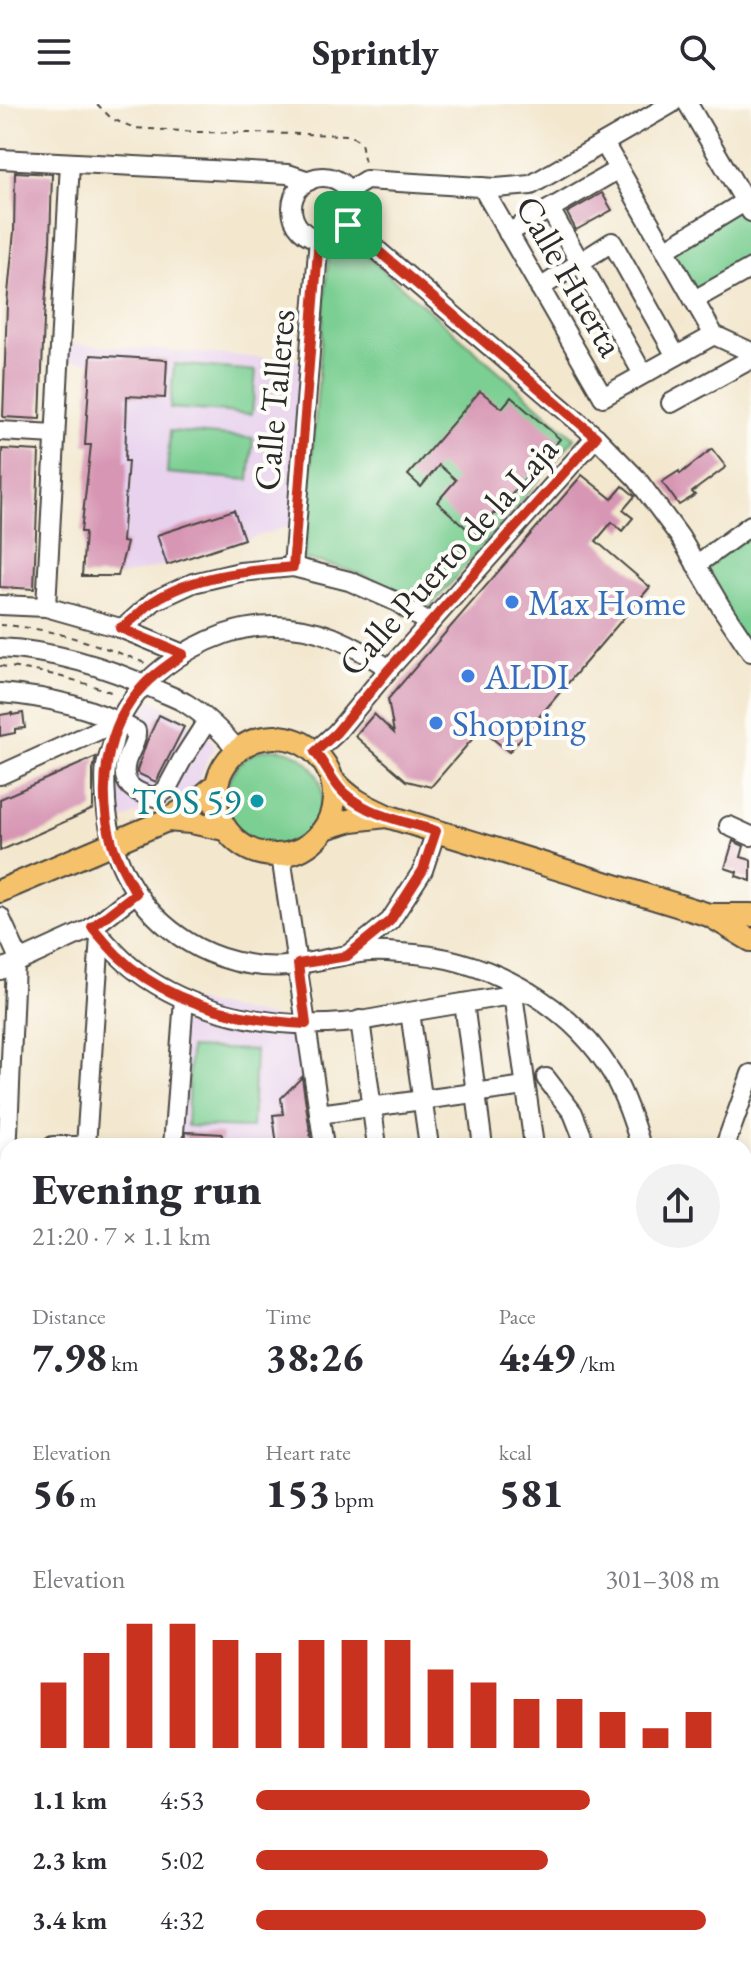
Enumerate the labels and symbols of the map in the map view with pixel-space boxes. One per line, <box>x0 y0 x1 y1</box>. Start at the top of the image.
street label: Calle Huerta <box>505 187 635 366</box>
pin <box>314 191 382 259</box>
street label: Calle Talleres <box>243 307 305 493</box>
street label: Calle Puerto de la Laja <box>328 426 569 686</box>
place label: Max Home <box>528 579 686 626</box>
marker: Max Home <box>503 593 521 611</box>
place label: ALDI <box>483 653 569 700</box>
marker: ALDI <box>459 667 477 685</box>
place label: Shopping <box>452 700 586 747</box>
marker: Shopping <box>427 714 445 732</box>
place label: TOS 59 <box>132 778 241 825</box>
marker: TOS 59 <box>248 792 266 810</box>

